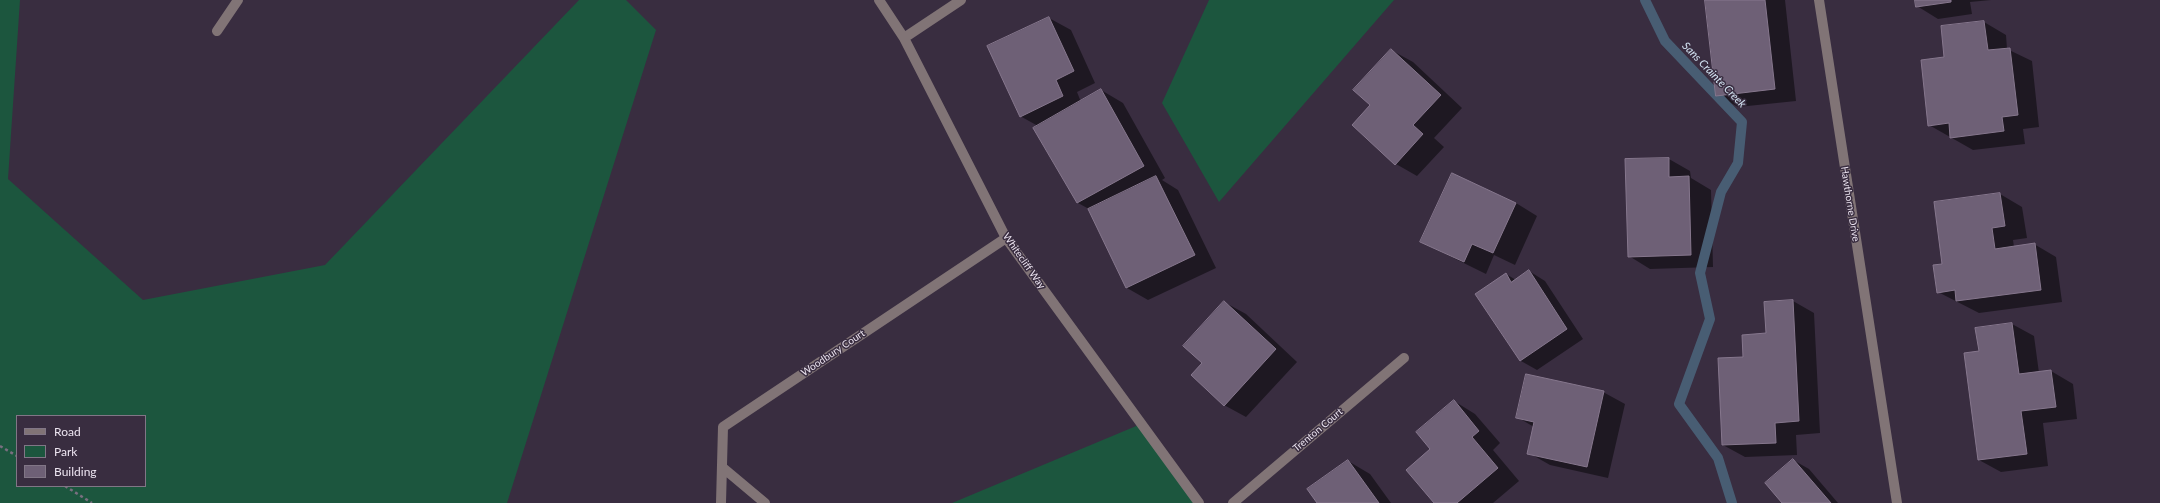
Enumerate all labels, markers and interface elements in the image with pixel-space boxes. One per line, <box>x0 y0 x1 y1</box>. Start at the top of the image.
water label: Sans Crainte Creek <box>1679 40 1749 110</box>
street label: Hawthorne Drive <box>1838 166 1862 242</box>
street label: Whitecliff Way <box>1000 231 1048 291</box>
street label: Woodbury Court <box>799 327 867 379</box>
street label: Trenton Court <box>1291 406 1345 454</box>
legend <box>16 415 146 487</box>
text: Road <box>54 424 81 439</box>
text: Park <box>54 444 77 459</box>
text: Building <box>54 464 97 479</box>

